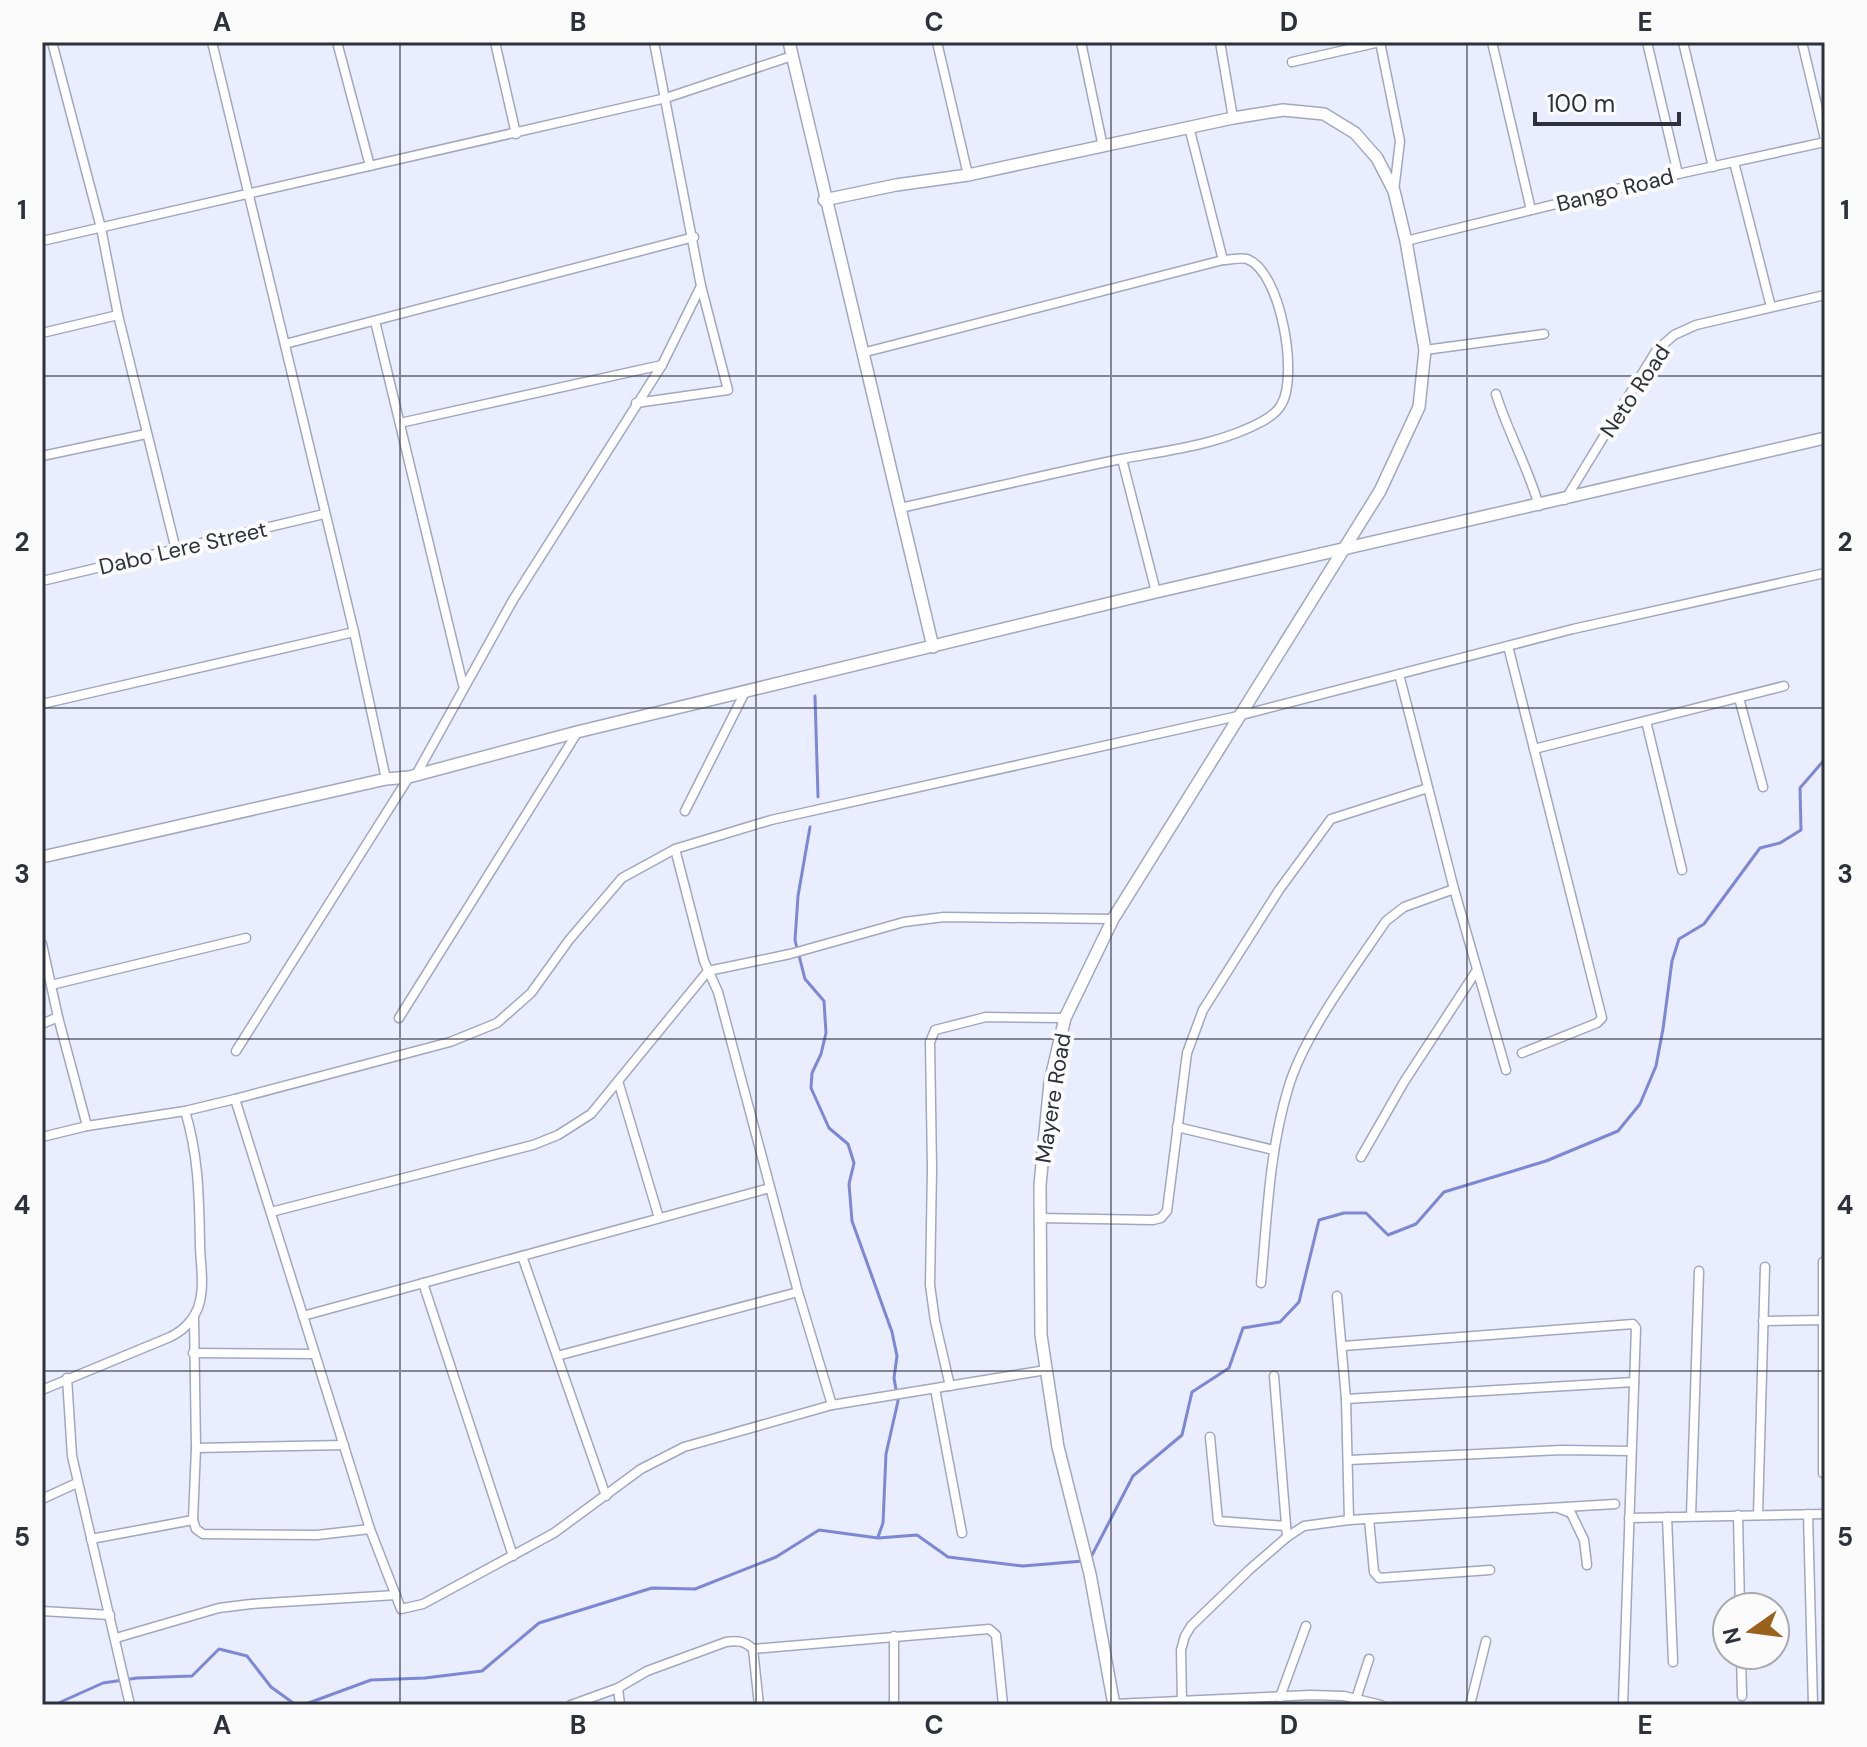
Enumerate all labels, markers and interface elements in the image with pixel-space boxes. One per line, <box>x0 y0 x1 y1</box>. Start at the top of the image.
text: A <box>213 5 231 39</box>
text: B <box>570 5 586 39</box>
text: C <box>924 5 944 39</box>
text: D <box>1280 5 1298 39</box>
text: E <box>1637 5 1653 39</box>
scale bar <box>1535 76 1679 126</box>
text: 100 m <box>1547 88 1615 119</box>
street label: Bango Road <box>1553 161 1677 219</box>
text: 1 <box>17 193 27 227</box>
text: 1 <box>1840 193 1850 227</box>
street label: Neto Road <box>1593 339 1677 443</box>
street label: Dabo Lere Street <box>96 515 270 581</box>
text: 2 <box>14 525 30 559</box>
text: 2 <box>1837 525 1853 559</box>
text: 3 <box>14 857 30 891</box>
text: 3 <box>1837 857 1853 891</box>
street label: Mayere Road <box>1028 1031 1078 1165</box>
text: 4 <box>14 1188 30 1222</box>
text: 4 <box>1837 1188 1853 1222</box>
text: 5 <box>14 1520 30 1554</box>
text: 5 <box>1837 1520 1853 1554</box>
north arrow <box>1711 1591 1791 1671</box>
text: N <box>1716 1624 1748 1647</box>
text: A <box>213 1708 231 1742</box>
text: B <box>570 1708 586 1742</box>
text: C <box>924 1708 944 1742</box>
text: D <box>1280 1708 1298 1742</box>
text: E <box>1637 1708 1653 1742</box>

